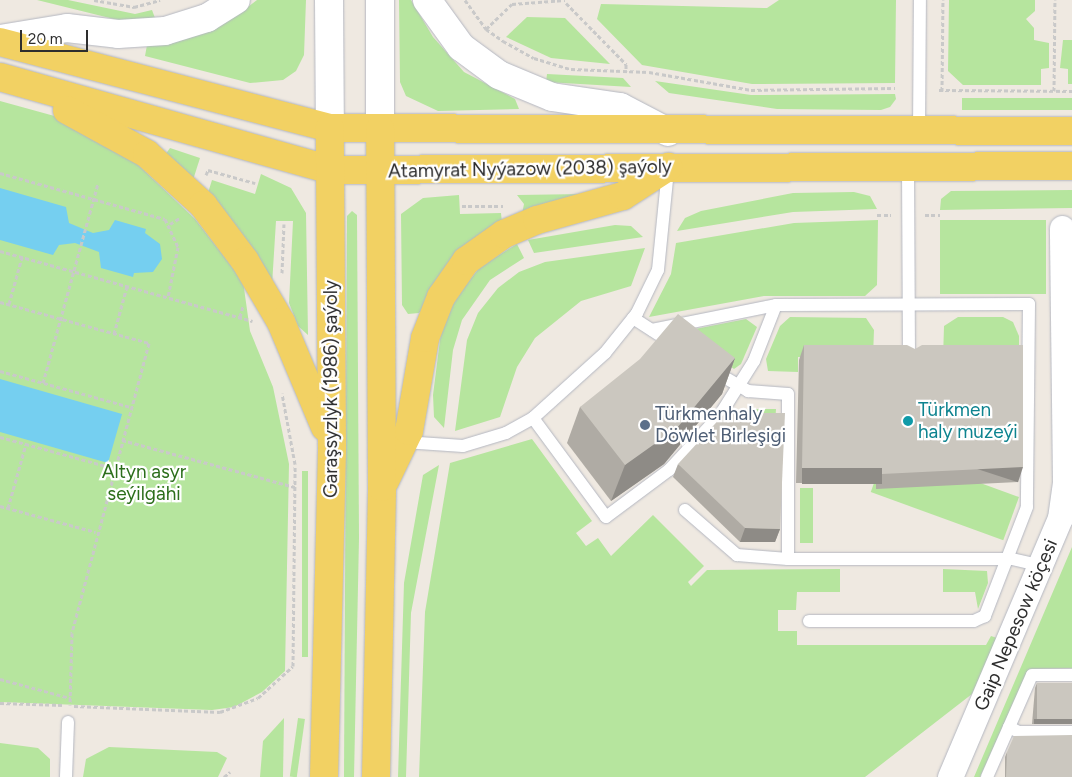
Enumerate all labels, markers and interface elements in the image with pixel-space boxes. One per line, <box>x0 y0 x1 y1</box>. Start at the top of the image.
scale bar <box>22 20 90 52</box>
text: 20 m <box>28 30 62 48</box>
street label: Atamyrat Nyýazow (2038) şaýoly <box>388 155 672 183</box>
street label: Garaşsyzlyk (1986) şaýoly <box>320 280 342 498</box>
place label: Türkmen haly muzeýi <box>918 399 1018 443</box>
place label: Türkmenhaly Döwlet Birleşigi <box>655 403 786 447</box>
marker: Türkmen haly muzeýi <box>902 415 914 427</box>
marker: Türkmenhaly Döwlet Birleşigi <box>639 419 651 431</box>
park label: Altyn asyr seýilgähi <box>102 461 186 505</box>
street label: Gaip Nepesow köçesi <box>970 536 1062 714</box>

